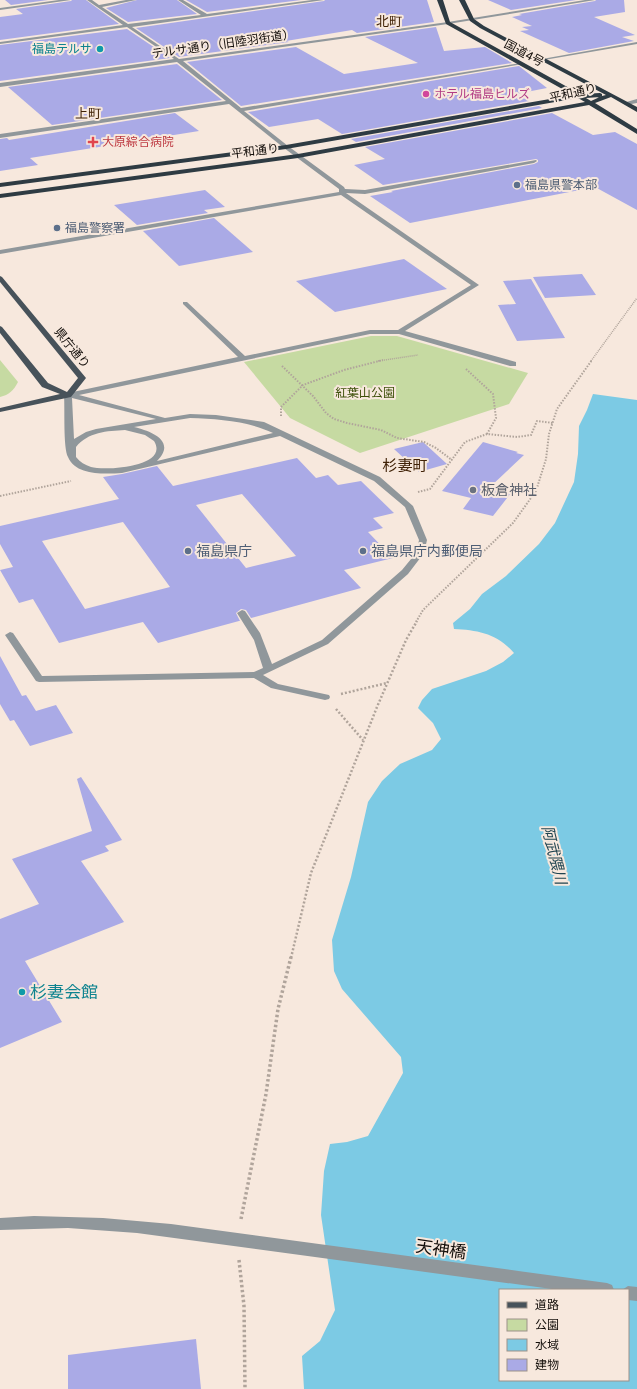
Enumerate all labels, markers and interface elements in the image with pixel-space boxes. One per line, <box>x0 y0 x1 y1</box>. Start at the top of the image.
district label: 北町 <box>376 14 402 29</box>
street label: テルサ通り（旧陸羽街道） <box>151 27 295 61</box>
street label: 国道4号 <box>502 37 546 69</box>
place label: 福島テルサ <box>32 42 92 56</box>
marker: 福島テルサ <box>95 44 105 54</box>
street label: 平和通り <box>548 81 598 105</box>
place label: ホテル福島ヒルズ <box>434 87 530 101</box>
marker: ホテル福島ヒルズ <box>421 89 431 99</box>
district label: 上町 <box>75 106 101 121</box>
place label: 大原綜合病院 <box>102 135 174 149</box>
marker: 大原綜合病院 <box>87 136 99 148</box>
street label: 平和通り <box>230 141 280 161</box>
place label: 福島県警本部 <box>525 178 597 192</box>
marker: 福島県警本部 <box>512 180 522 190</box>
place label: 福島警察署 <box>65 221 125 235</box>
marker: 福島警察署 <box>52 223 62 233</box>
street label: 県庁通り <box>51 325 93 371</box>
park label: 紅葉山公園 <box>335 386 395 400</box>
district label: 杉妻町 <box>382 457 428 475</box>
place label: 板倉神社 <box>481 482 537 498</box>
marker: 板倉神社 <box>468 485 478 495</box>
place label: 福島県庁 <box>196 543 252 559</box>
place label: 福島県庁内郵便局 <box>371 543 483 559</box>
marker: 福島県庁 <box>183 546 193 556</box>
marker: 福島県庁内郵便局 <box>358 546 368 556</box>
water label: 阿武隈川 <box>538 824 570 888</box>
place label: 杉妻会館 <box>30 982 98 1002</box>
marker: 杉妻会館 <box>17 987 27 997</box>
street label: 天神橋 <box>414 1236 468 1262</box>
legend <box>499 1289 629 1381</box>
text: 道路 <box>535 1298 559 1312</box>
text: 公園 <box>535 1318 559 1332</box>
text: 水域 <box>535 1338 559 1352</box>
text: 建物 <box>535 1358 559 1372</box>

